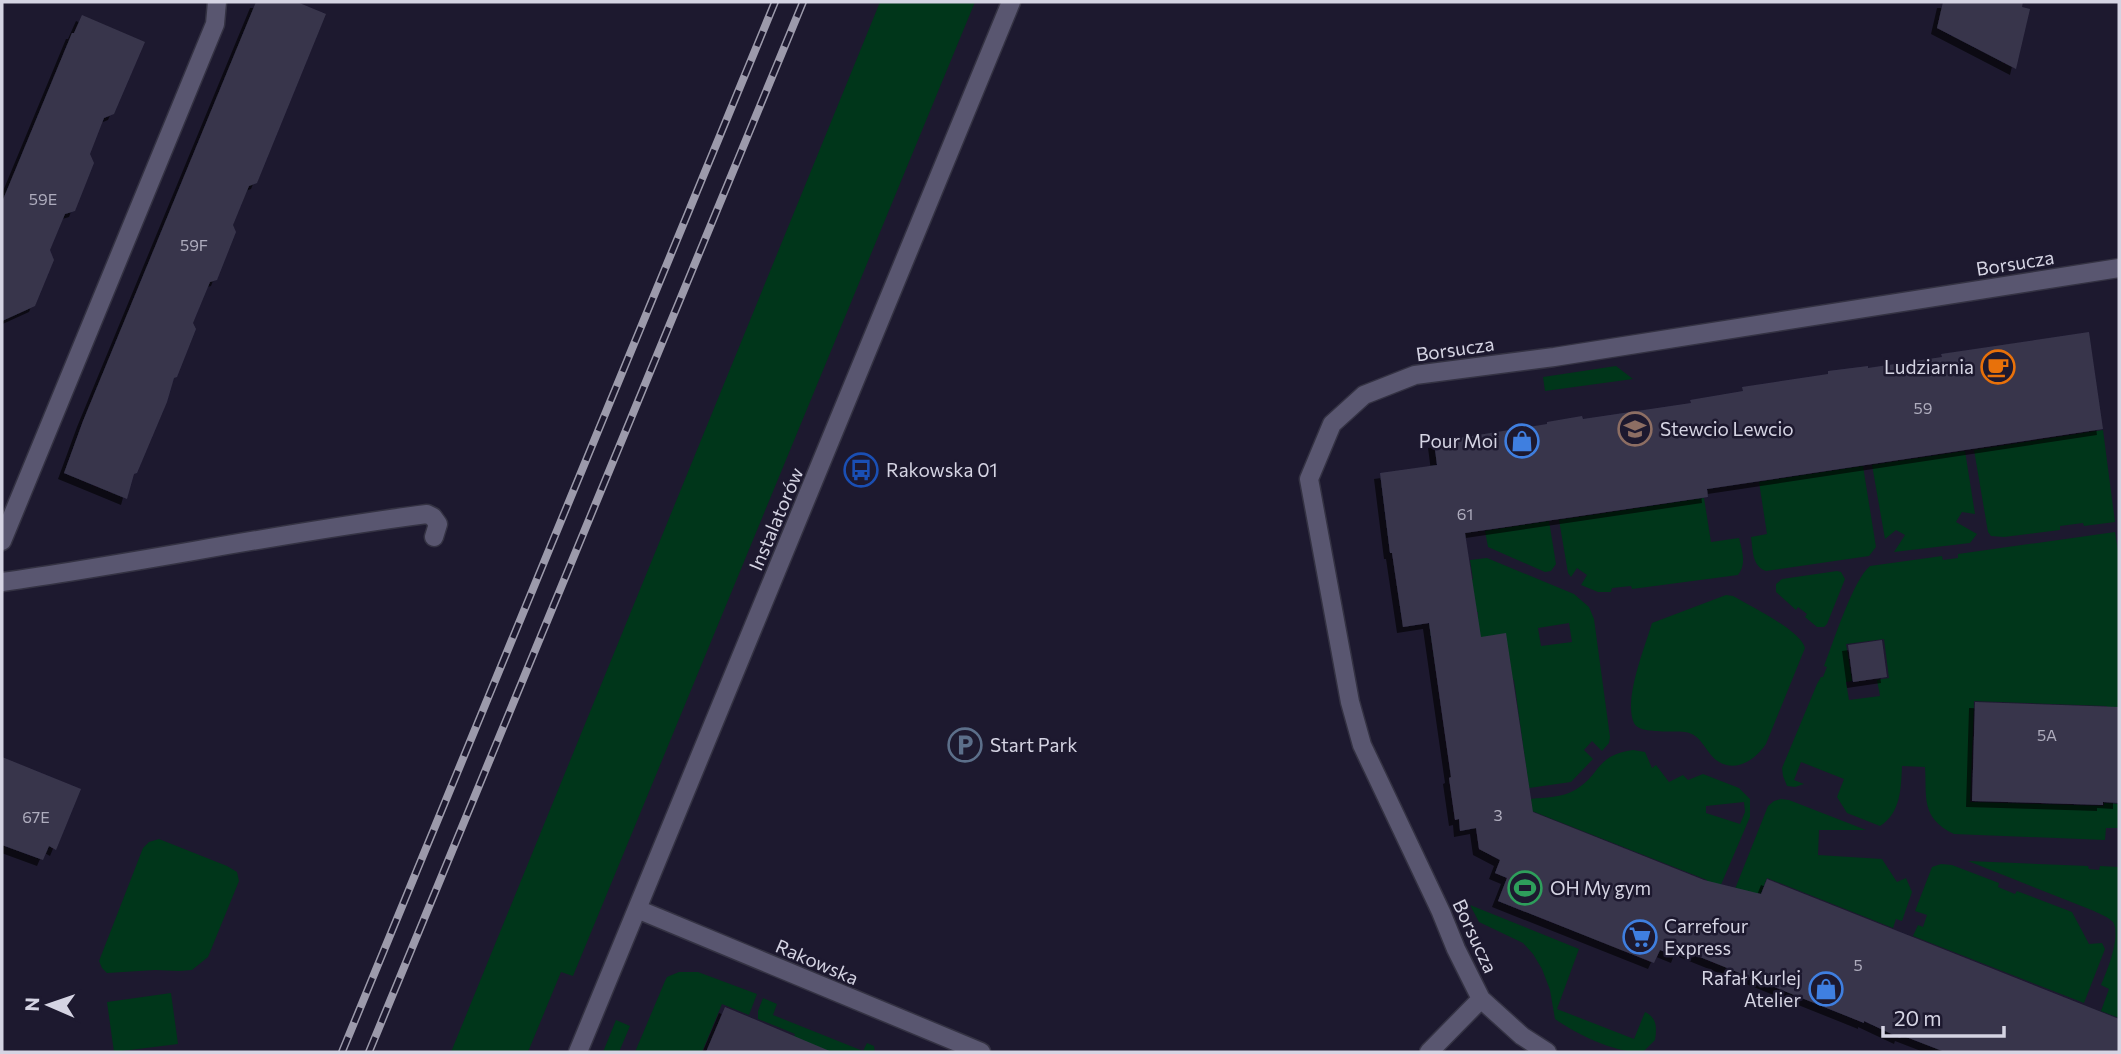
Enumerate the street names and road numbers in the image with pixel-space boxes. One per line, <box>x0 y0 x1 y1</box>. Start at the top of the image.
street label: Borsucza <box>1974 245 2056 280</box>
street label: Borsucza <box>1414 332 1496 365</box>
street label: Instalatorów <box>744 464 808 574</box>
street label: Borsucza <box>1448 895 1503 976</box>
street label: Rakowska <box>772 934 862 989</box>

